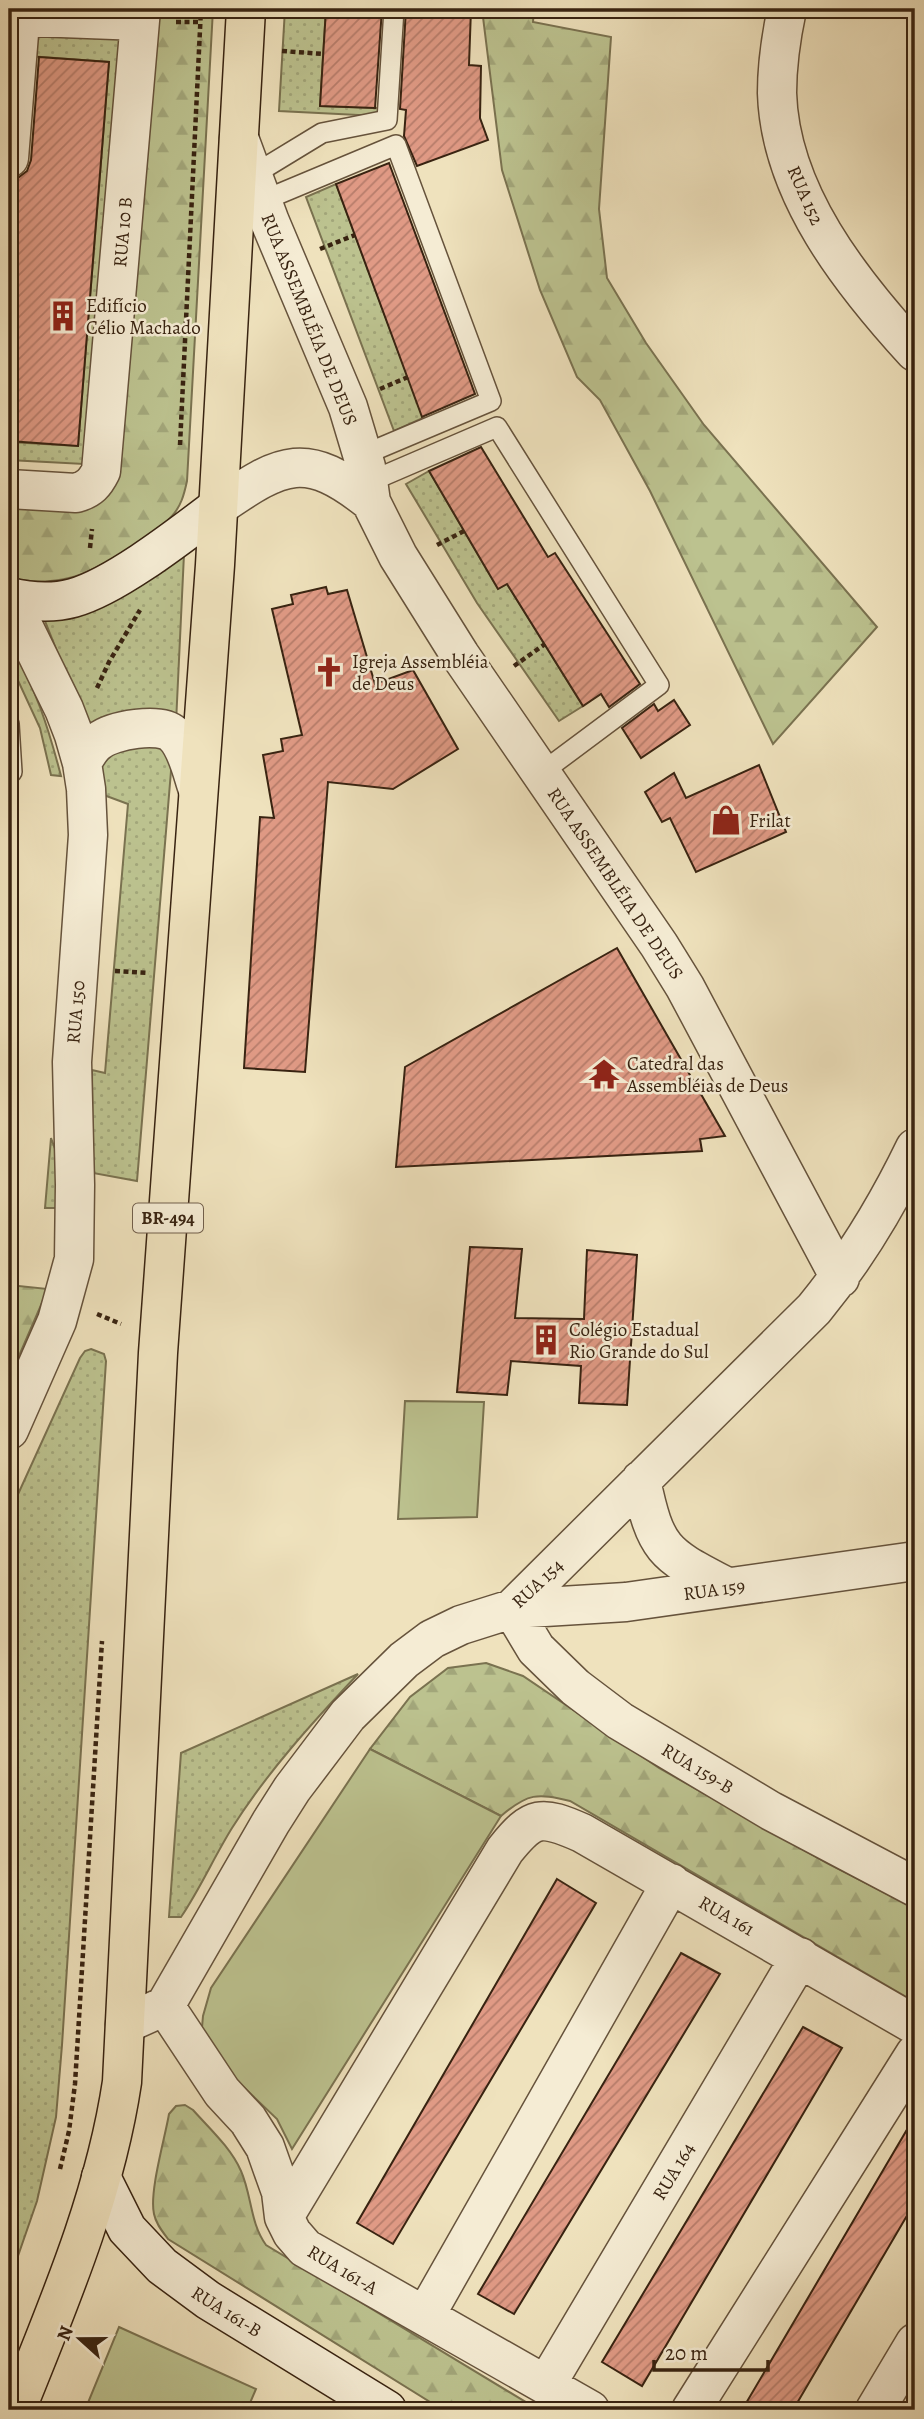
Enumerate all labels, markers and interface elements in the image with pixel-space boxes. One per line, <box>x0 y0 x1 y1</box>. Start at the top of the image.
street label: RUA 152 <box>780 162 830 229</box>
street label: RUA 10 B <box>107 196 139 268</box>
street label: RUA ASSEMBLÉIA DE DEUS <box>255 209 364 429</box>
place label: Edifício Célio Machado <box>86 293 201 341</box>
building icon: Edifício Célio Machado <box>46 299 80 333</box>
place label: Igreja Assembléia de Deus <box>352 649 489 697</box>
church icon: Igreja Assembléia de Deus <box>312 655 346 689</box>
street label: RUA ASSEMBLÉIA DE DEUS <box>541 782 689 985</box>
shop icon: Frilat <box>709 803 743 837</box>
place label: Frilat <box>749 808 791 834</box>
street label: RUA 150 <box>60 979 92 1045</box>
place label: Catedral das Assembléias de Deus <box>626 1051 788 1099</box>
temple icon: Catedral das Assembléias de Deus <box>587 1057 621 1091</box>
road number: BR-494 <box>133 1204 203 1232</box>
place label: Colégio Estadual Rio Grande do Sul <box>569 1317 709 1365</box>
building icon: Colégio Estadual Rio Grande do Sul <box>529 1323 563 1357</box>
street label: RUA 154 <box>506 1553 570 1614</box>
street label: RUA 159 <box>682 1573 747 1607</box>
street label: RUA 159-B <box>656 1737 739 1801</box>
street label: RUA 161 <box>694 1889 760 1943</box>
street label: RUA 164 <box>647 2138 701 2205</box>
street label: RUA 161-A <box>302 2239 383 2302</box>
street label: RUA 161-B <box>186 2280 267 2344</box>
north arrow <box>46 2304 116 2374</box>
text: N <box>50 2322 80 2344</box>
scale bar <box>654 2328 768 2372</box>
text: 20 m <box>665 2339 708 2367</box>

